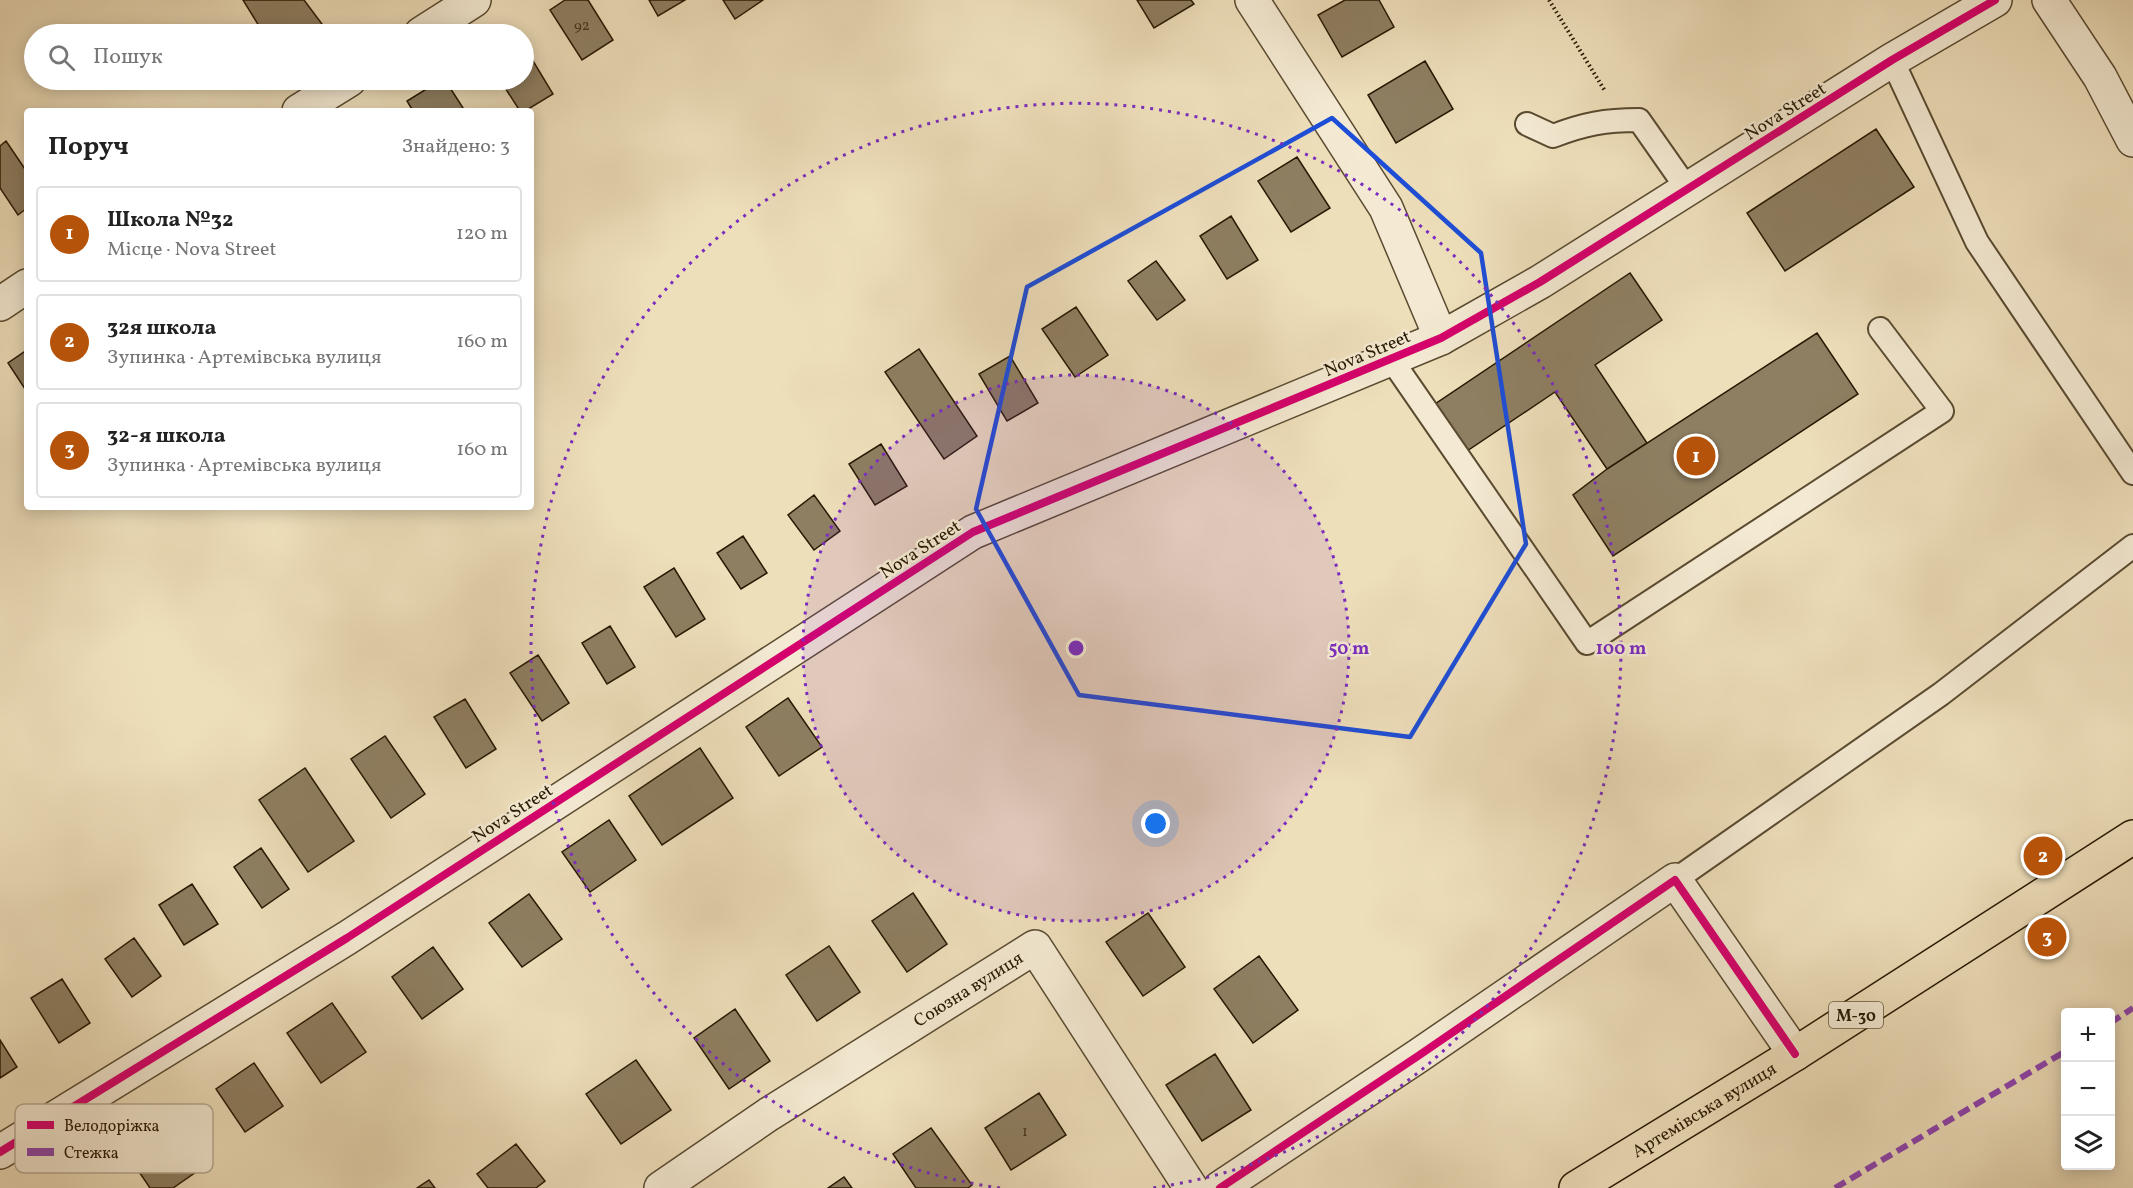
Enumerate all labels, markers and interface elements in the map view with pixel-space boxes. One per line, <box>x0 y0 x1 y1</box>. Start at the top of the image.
house number: 92 <box>574 16 590 37</box>
search box <box>24 24 534 90</box>
icon: search <box>45 41 78 74</box>
text: Пошук <box>93 42 163 73</box>
street label: Nova Street <box>1740 77 1831 147</box>
text: Поруч <box>48 129 129 165</box>
text: Знайдено: 3 <box>402 133 510 161</box>
text: Школа №32 <box>107 205 233 236</box>
text: 1 <box>65 220 74 248</box>
text: 120 m <box>456 220 508 248</box>
text: Місце · Nova Street <box>107 236 277 264</box>
text: 32я школа <box>107 313 216 344</box>
street label: Nova Street <box>1320 325 1415 384</box>
text: 2 <box>64 328 75 356</box>
text: 160 m <box>456 328 508 356</box>
text: Зупинка · Артемівська вулиця <box>107 344 381 372</box>
text: 32-я школа <box>107 421 226 452</box>
pin: 1 <box>1676 434 1716 478</box>
text: 3 <box>64 436 75 464</box>
text: 160 m <box>456 436 508 464</box>
text: Зупинка · Артемівська вулиця <box>107 452 381 480</box>
street label: Nova Street <box>875 515 966 586</box>
text: 50 m <box>1329 637 1369 662</box>
text: 100 m <box>1596 637 1646 662</box>
centre of rings <box>1066 638 1086 658</box>
street label: Nova Street <box>467 779 558 850</box>
your location <box>1141 809 1170 838</box>
pin: 2 <box>2024 834 2062 878</box>
pin: 3 <box>2028 914 2066 960</box>
street label: Союзна вулиця <box>909 946 1029 1034</box>
road number: М-30 <box>1829 1002 1883 1028</box>
map controls <box>2061 1008 2115 1170</box>
button: + <box>2061 1008 2115 1062</box>
street label: Артемівська вулиця <box>1628 1057 1782 1165</box>
button: − <box>2061 1062 2115 1116</box>
legend <box>15 1104 213 1173</box>
text: Велодоріжка <box>64 1116 160 1138</box>
button: layers <box>2061 1116 2115 1170</box>
house number: 1 <box>1022 1122 1028 1143</box>
text: Стежка <box>64 1143 119 1165</box>

